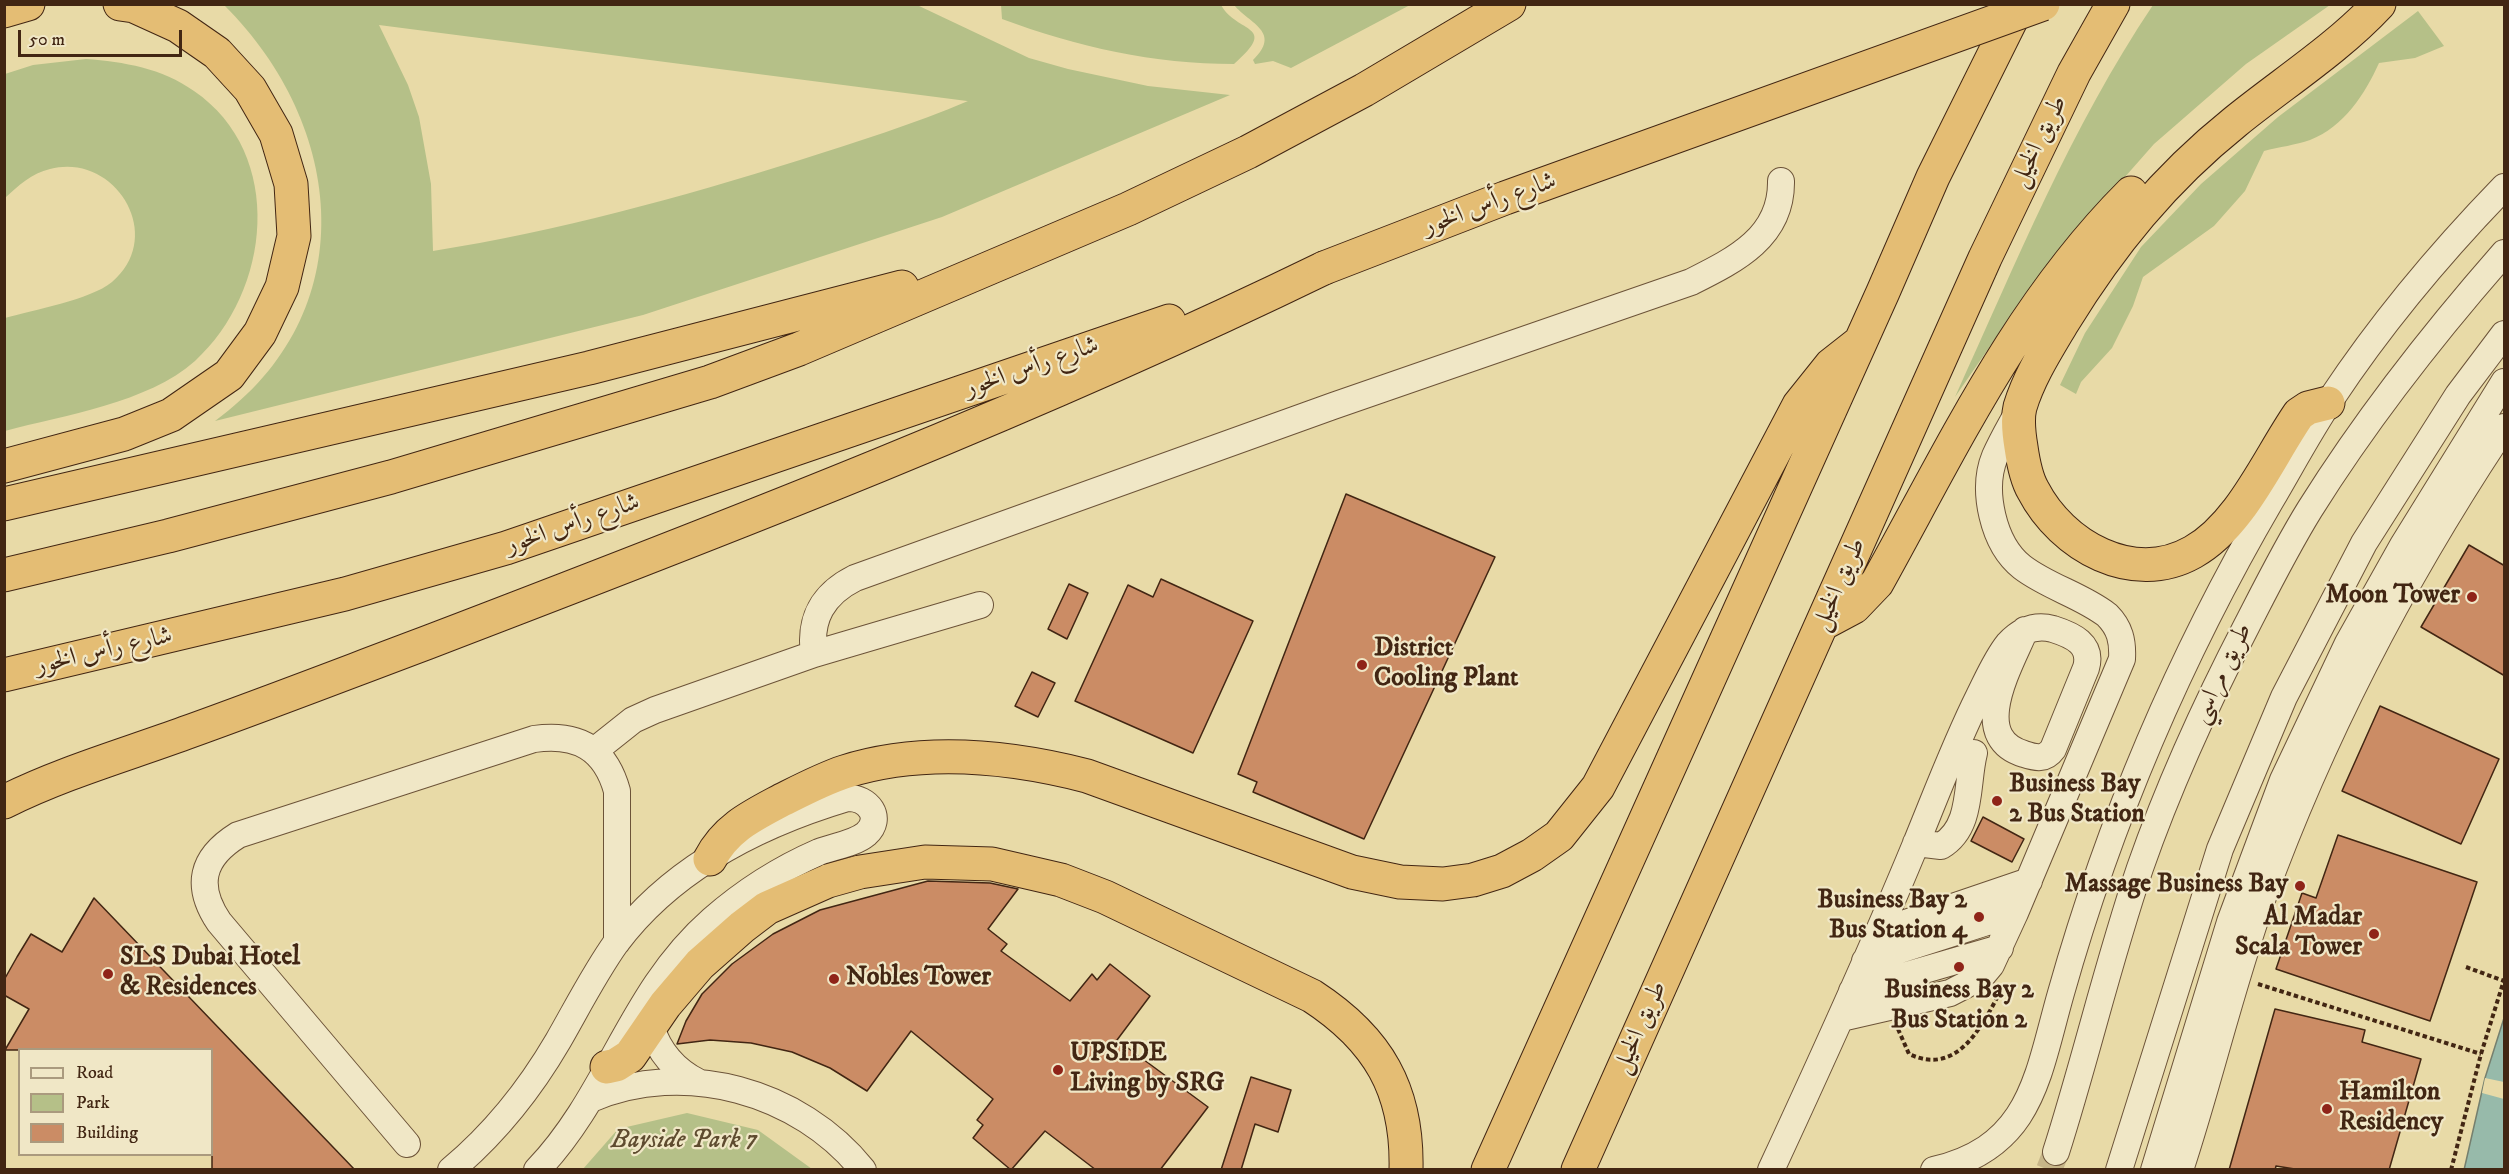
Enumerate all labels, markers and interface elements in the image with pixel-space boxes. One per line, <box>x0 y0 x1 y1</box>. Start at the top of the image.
scale bar <box>21 18 184 56</box>
text: 50 m <box>29 29 65 51</box>
street label: طريق الخيل <box>2004 91 2076 193</box>
street label: شارع رأس الخور <box>1419 166 1561 244</box>
street label: شارع رأس الخور <box>961 330 1103 406</box>
street label: شارع رأس الخور <box>502 487 644 563</box>
street label: طريق الخيل <box>1806 534 1874 636</box>
place label: Moon Tower <box>2326 581 2460 613</box>
marker: Moon Tower <box>2465 590 2479 604</box>
street label: طريق مراسي <box>2185 619 2261 729</box>
street label: شارع رأس الخور <box>32 621 176 683</box>
place label: District Cooling Plant <box>1374 634 1518 696</box>
marker: District Cooling Plant <box>1355 658 1369 672</box>
place label: Business Bay 2 Bus Station <box>2009 770 2145 832</box>
marker: Business Bay 2 Bus Station <box>1990 794 2004 808</box>
place label: Massage Business Bay <box>2064 870 2288 902</box>
marker: Massage Business Bay <box>2293 879 2307 893</box>
place label: Business Bay 2 Bus Station 4 <box>1817 886 1967 948</box>
place label: Al Madar Scala Tower <box>2235 903 2362 964</box>
marker: Business Bay 2 Bus Station 4 <box>1972 910 1986 924</box>
marker: Al Madar Scala Tower <box>2367 927 2381 941</box>
place label: SLS Dubai Hotel & Residences <box>120 943 300 1005</box>
marker: Business Bay 2 Bus Station 2 <box>1952 960 1966 974</box>
place label: Nobles Tower <box>846 963 991 995</box>
marker: SLS Dubai Hotel & Residences <box>101 967 115 981</box>
marker: Nobles Tower <box>827 972 841 986</box>
place label: Business Bay 2 Bus Station 2 <box>1884 976 2034 1038</box>
street label: طريق الخيل <box>1607 977 1675 1079</box>
place label: UPSIDE Living by SRG <box>1070 1039 1224 1100</box>
legend <box>18 1048 213 1156</box>
text: Road <box>76 1062 113 1084</box>
marker: UPSIDE Living by SRG <box>1051 1063 1065 1077</box>
place label: Hamilton Residency <box>2339 1078 2443 1140</box>
text: Park <box>76 1092 110 1114</box>
marker: Hamilton Residency <box>2320 1102 2334 1116</box>
text: Building <box>76 1122 138 1144</box>
park label: Bayside Park 7 <box>611 1126 757 1158</box>

